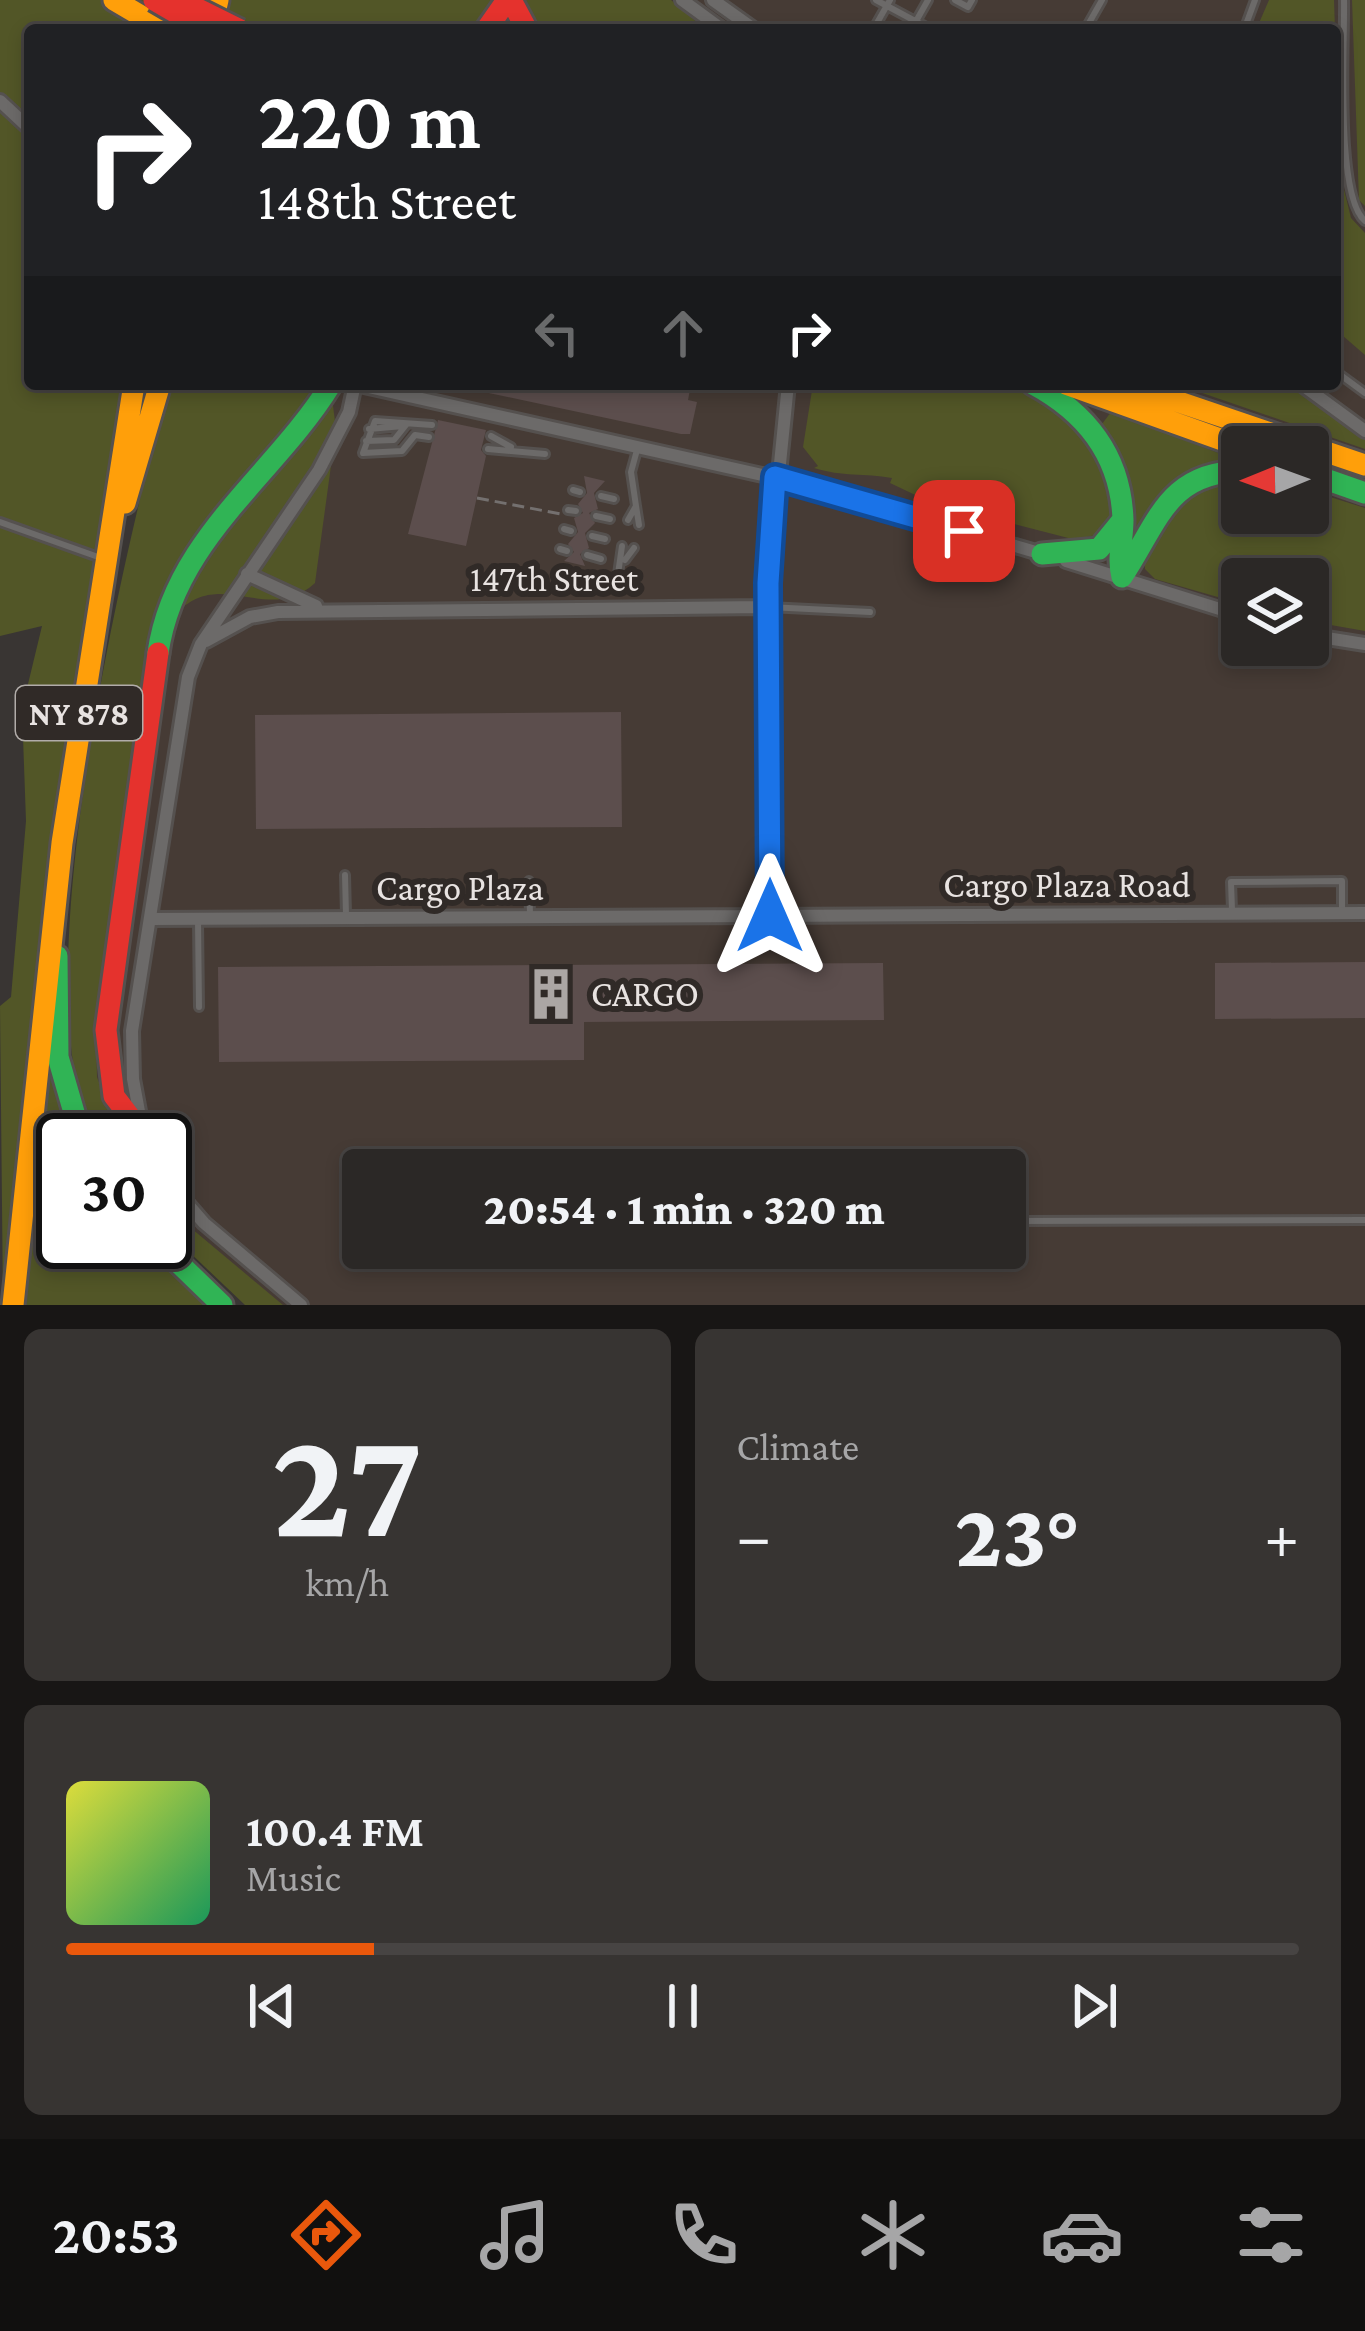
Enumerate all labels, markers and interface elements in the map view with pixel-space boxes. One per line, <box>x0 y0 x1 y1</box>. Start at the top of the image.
icon: right <box>60 72 216 228</box>
text: 220 m <box>258 73 481 166</box>
text: 148th Street <box>258 171 516 231</box>
icon: left <box>524 300 590 366</box>
icon: ahead <box>650 300 716 366</box>
icon: right <box>776 300 842 366</box>
north arrow <box>1221 426 1329 534</box>
map controls <box>1221 426 1329 666</box>
pin <box>913 480 1015 582</box>
icon: arrive <box>931 498 997 564</box>
button: layers <box>1221 558 1329 666</box>
street label: 147th Street <box>470 559 639 599</box>
road number: NY 878 <box>16 686 142 740</box>
position arrow <box>707 853 833 979</box>
street label: Cargo Plaza Road <box>943 865 1191 905</box>
street label: Cargo Plaza <box>376 868 544 908</box>
building icon: CARGO <box>522 965 580 1023</box>
place label: CARGO <box>591 974 699 1014</box>
speed limit sign: 30 <box>36 1113 192 1269</box>
text: 20:54 · 1 min · 320 m <box>484 1184 884 1234</box>
text: 27 <box>272 1396 423 1570</box>
text: Climate <box>737 1425 859 1468</box>
text: 23° <box>955 1485 1081 1585</box>
text: − <box>737 1499 771 1572</box>
text: + <box>1264 1499 1299 1572</box>
text: km/h <box>305 1561 389 1604</box>
text: 100.4 FM <box>246 1806 424 1856</box>
text: Music <box>246 1856 341 1899</box>
icon: previous <box>239 1973 305 2039</box>
icon: pause <box>650 1973 716 2039</box>
icon: next <box>1061 1973 1127 2039</box>
icon: directions <box>284 2193 368 2277</box>
icon: music <box>473 2193 557 2277</box>
icon: phone <box>662 2193 746 2277</box>
icon: climate <box>851 2193 935 2277</box>
icon: car <box>1040 2193 1124 2277</box>
icon: filters <box>1229 2193 1313 2277</box>
text: 20:53 <box>52 2205 179 2265</box>

